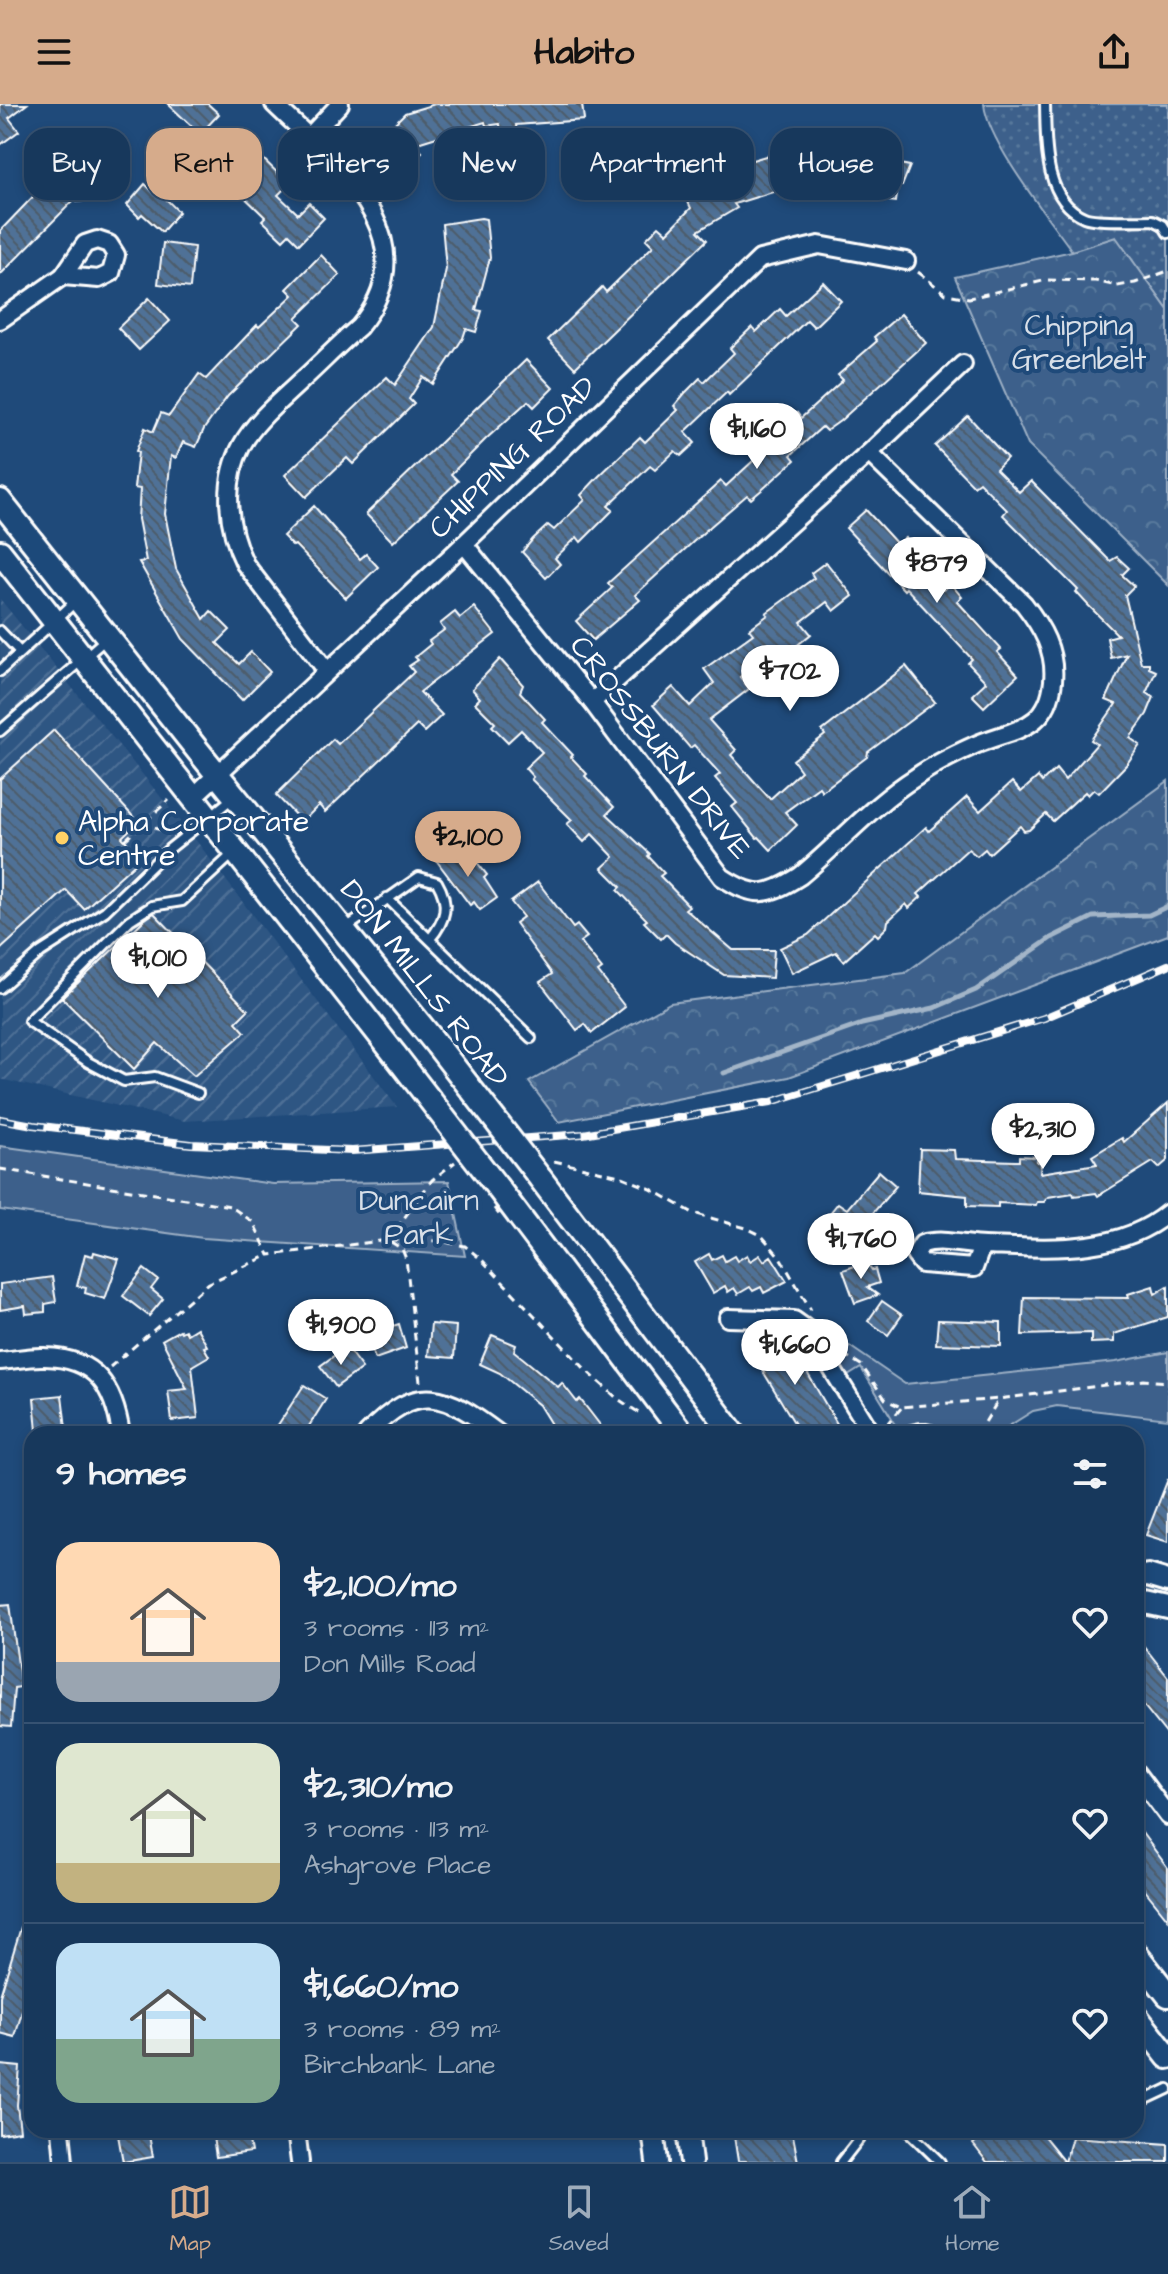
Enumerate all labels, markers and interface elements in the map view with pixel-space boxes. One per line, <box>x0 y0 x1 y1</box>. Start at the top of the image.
text: Habito <box>534 27 634 78</box>
icon: menu <box>32 30 76 74</box>
icon: share <box>1092 30 1136 74</box>
chip: Buy <box>24 128 130 200</box>
chip: Rent <box>146 128 262 200</box>
chip: Filters <box>278 128 418 200</box>
chip: New <box>434 128 545 200</box>
chip: Apartment <box>561 128 754 200</box>
chip: House <box>770 128 902 200</box>
park label: Chipping Greenbelt <box>1012 305 1146 381</box>
street label: CHIPPING ROAD <box>420 367 606 549</box>
pin: $1,160 <box>692 403 822 471</box>
text: $1,160 <box>728 411 786 447</box>
pin: $879 <box>890 537 984 605</box>
text: $879 <box>906 545 968 581</box>
street label: CROSSBURN DRIVE <box>559 627 761 869</box>
pin: $702 <box>743 645 837 713</box>
text: $702 <box>759 653 821 689</box>
place label: Alpha Corporate Centre <box>78 801 309 877</box>
pin: $2,100 <box>403 811 533 879</box>
text: $2,100 <box>433 819 503 855</box>
marker: Alpha Corporate Centre <box>53 829 71 847</box>
street label: DON MILLS ROAD <box>330 871 519 1096</box>
pin: $1,010 <box>93 932 223 1000</box>
text: $1,010 <box>129 940 187 976</box>
pin: $2,310 <box>978 1103 1108 1171</box>
text: $2,310 <box>1010 1111 1076 1147</box>
park label: Duncairn Park <box>359 1180 479 1256</box>
pin: $1,760 <box>796 1213 926 1281</box>
text: $1,760 <box>825 1221 897 1257</box>
pin: $1,900 <box>276 1299 406 1367</box>
text: $1,900 <box>306 1307 376 1343</box>
pin: $1,660 <box>730 1319 860 1387</box>
text: $1,660 <box>759 1327 831 1363</box>
text: 9 homes <box>56 1450 187 1498</box>
icon: filters <box>1068 1452 1112 1496</box>
text: $2,100/mo <box>304 1562 457 1610</box>
icon: home <box>120 1574 216 1670</box>
icon: heart <box>1068 1600 1112 1644</box>
text: 3 rooms · 113 m² <box>304 1610 489 1646</box>
text: Don Mills Road <box>304 1646 476 1682</box>
text: $2,310/mo <box>304 1763 453 1811</box>
icon: home <box>120 1775 216 1871</box>
icon: heart <box>1068 1801 1112 1845</box>
text: 3 rooms · 113 m² <box>304 1811 489 1847</box>
text: Ashgrove Place <box>304 1847 491 1883</box>
text: $1,660/mo <box>304 1963 458 2011</box>
icon: home <box>120 1975 216 2071</box>
icon: heart <box>1068 2001 1112 2045</box>
text: 3 rooms · 89 m² <box>304 2011 501 2047</box>
text: Birchbank Lane <box>304 2047 496 2083</box>
tab: Map <box>168 2180 212 2259</box>
tab: Saved <box>549 2180 609 2259</box>
tab: Home <box>945 2180 1000 2259</box>

